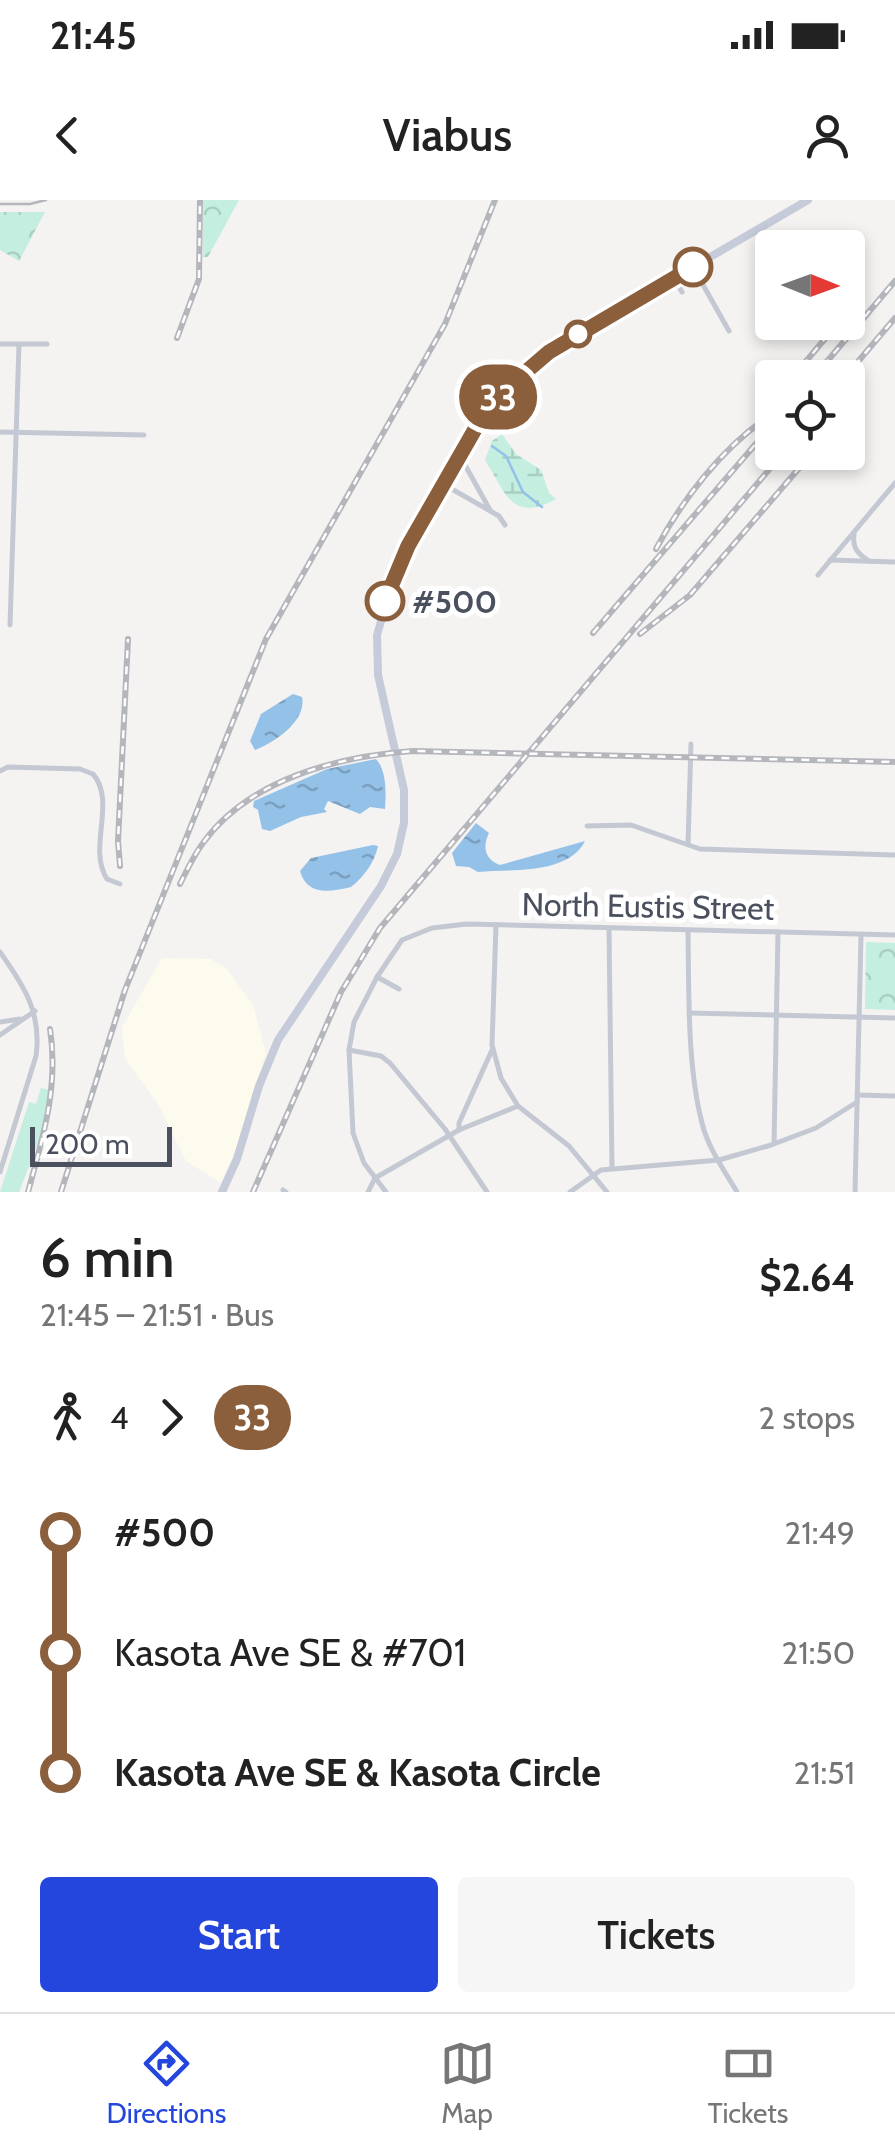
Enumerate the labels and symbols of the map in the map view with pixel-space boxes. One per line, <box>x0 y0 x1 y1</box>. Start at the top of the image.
north arrow <box>755 230 865 340</box>
unlabelled marker <box>674 248 712 286</box>
unlabelled marker <box>565 321 591 347</box>
line badge: 33 <box>453 364 543 430</box>
marker: #500 <box>366 582 404 620</box>
place label: #500 <box>412 582 497 621</box>
street label: North Eustis Street <box>521 884 775 928</box>
scale bar <box>30 1122 172 1166</box>

